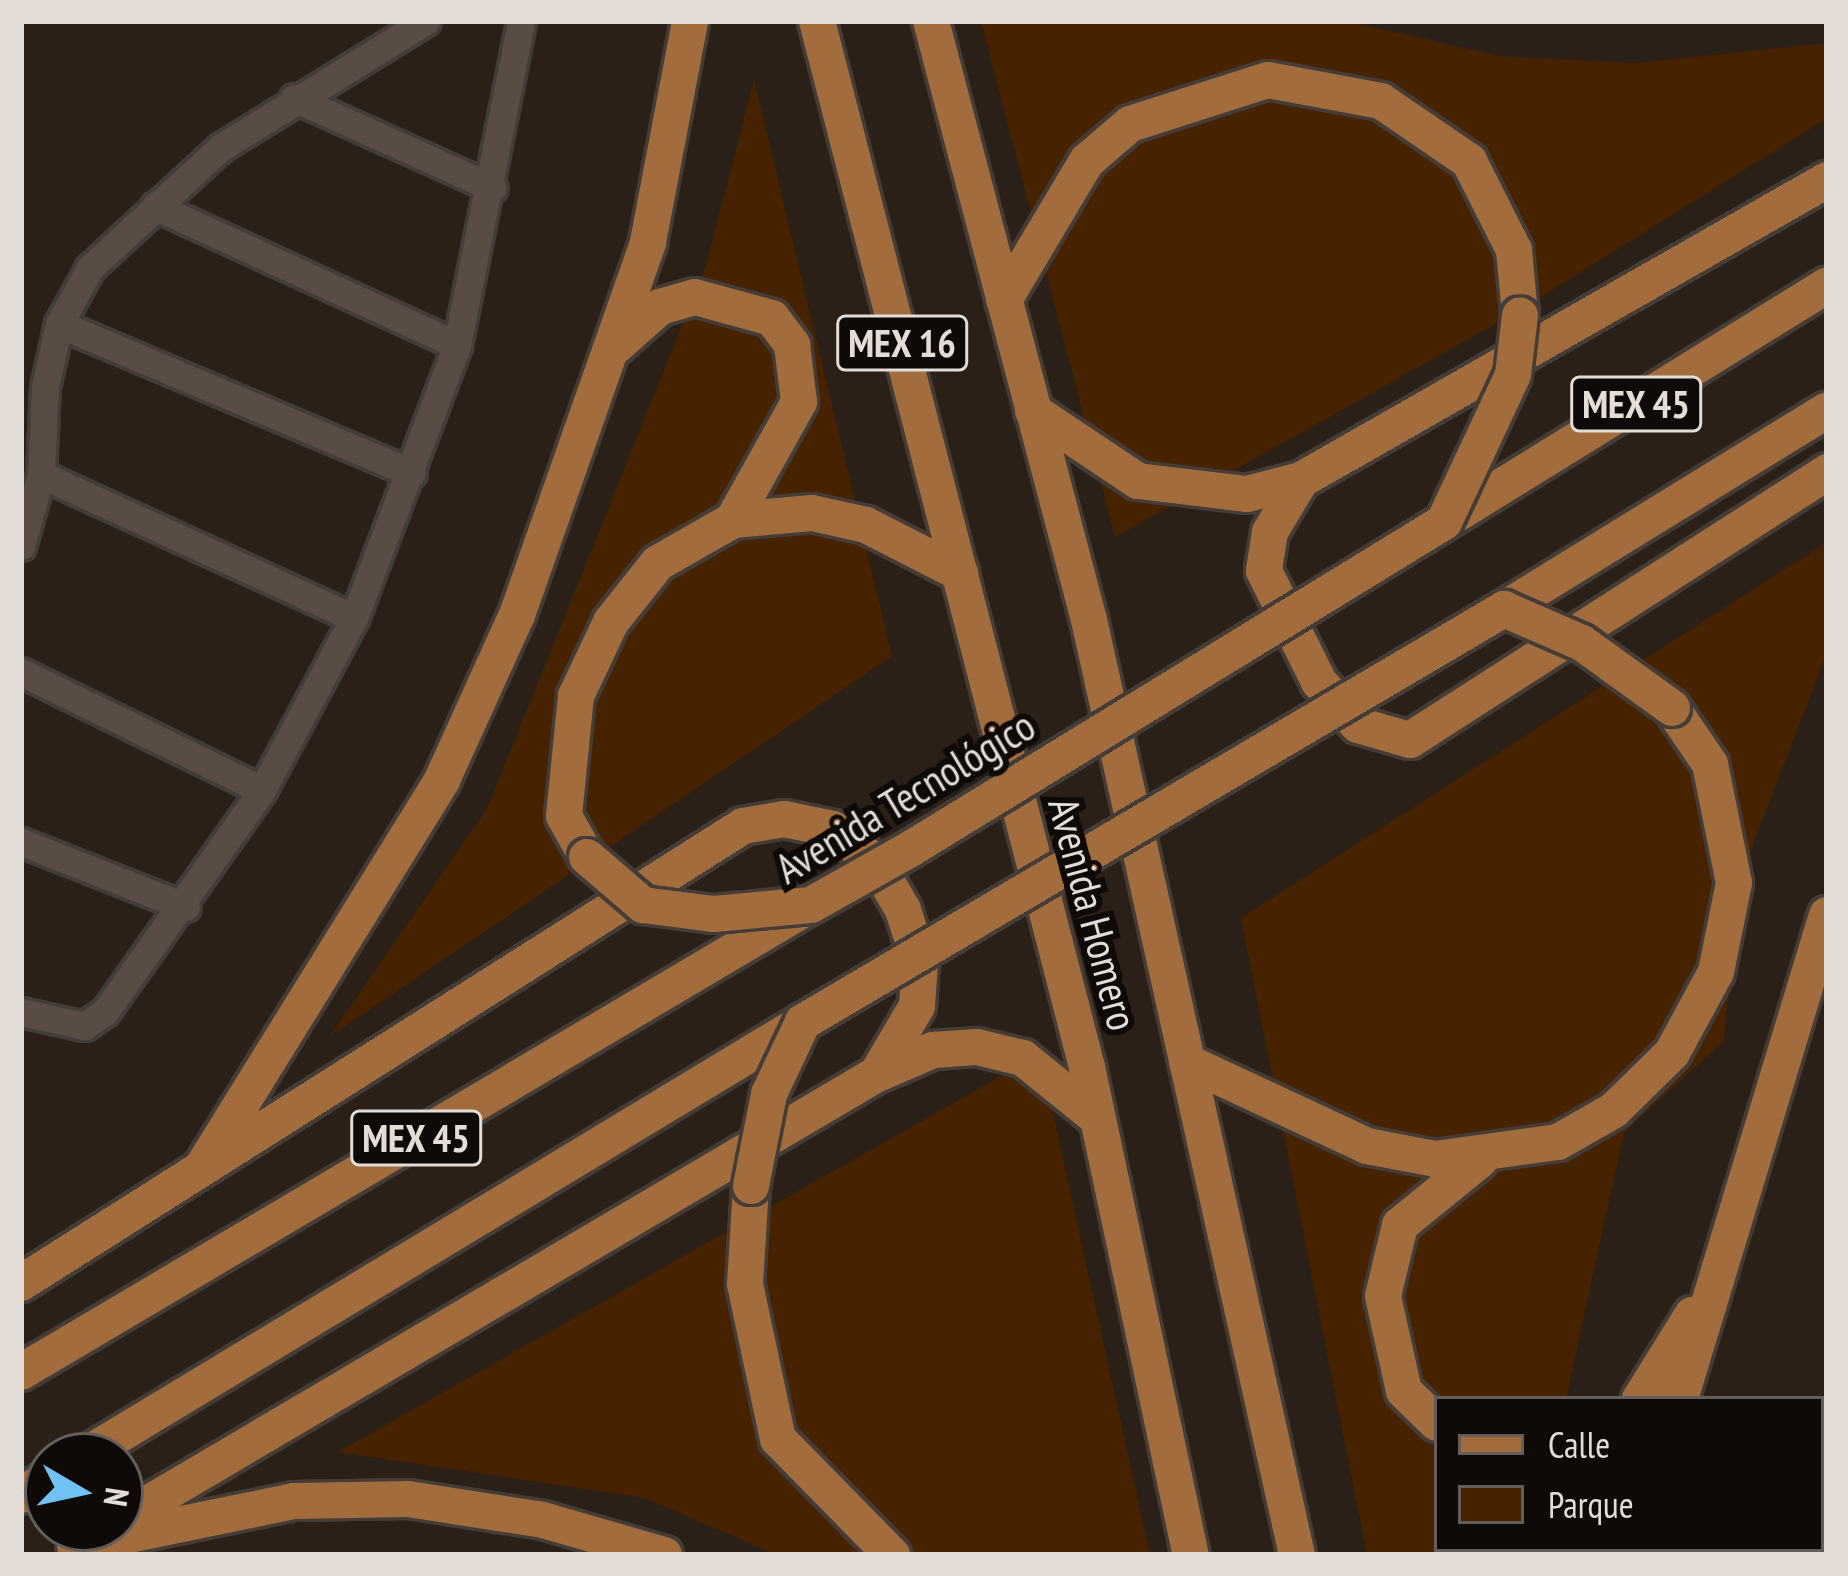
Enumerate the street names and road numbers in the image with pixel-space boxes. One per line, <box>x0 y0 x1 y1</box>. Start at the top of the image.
road number: MEX 16 <box>833 310 971 376</box>
road number: MEX 45 <box>1567 371 1705 437</box>
street label: Avenida Tecnológico <box>766 700 1044 894</box>
street label: Avenida Homero <box>1038 792 1148 1036</box>
road number: MEX 45 <box>347 1105 485 1171</box>

